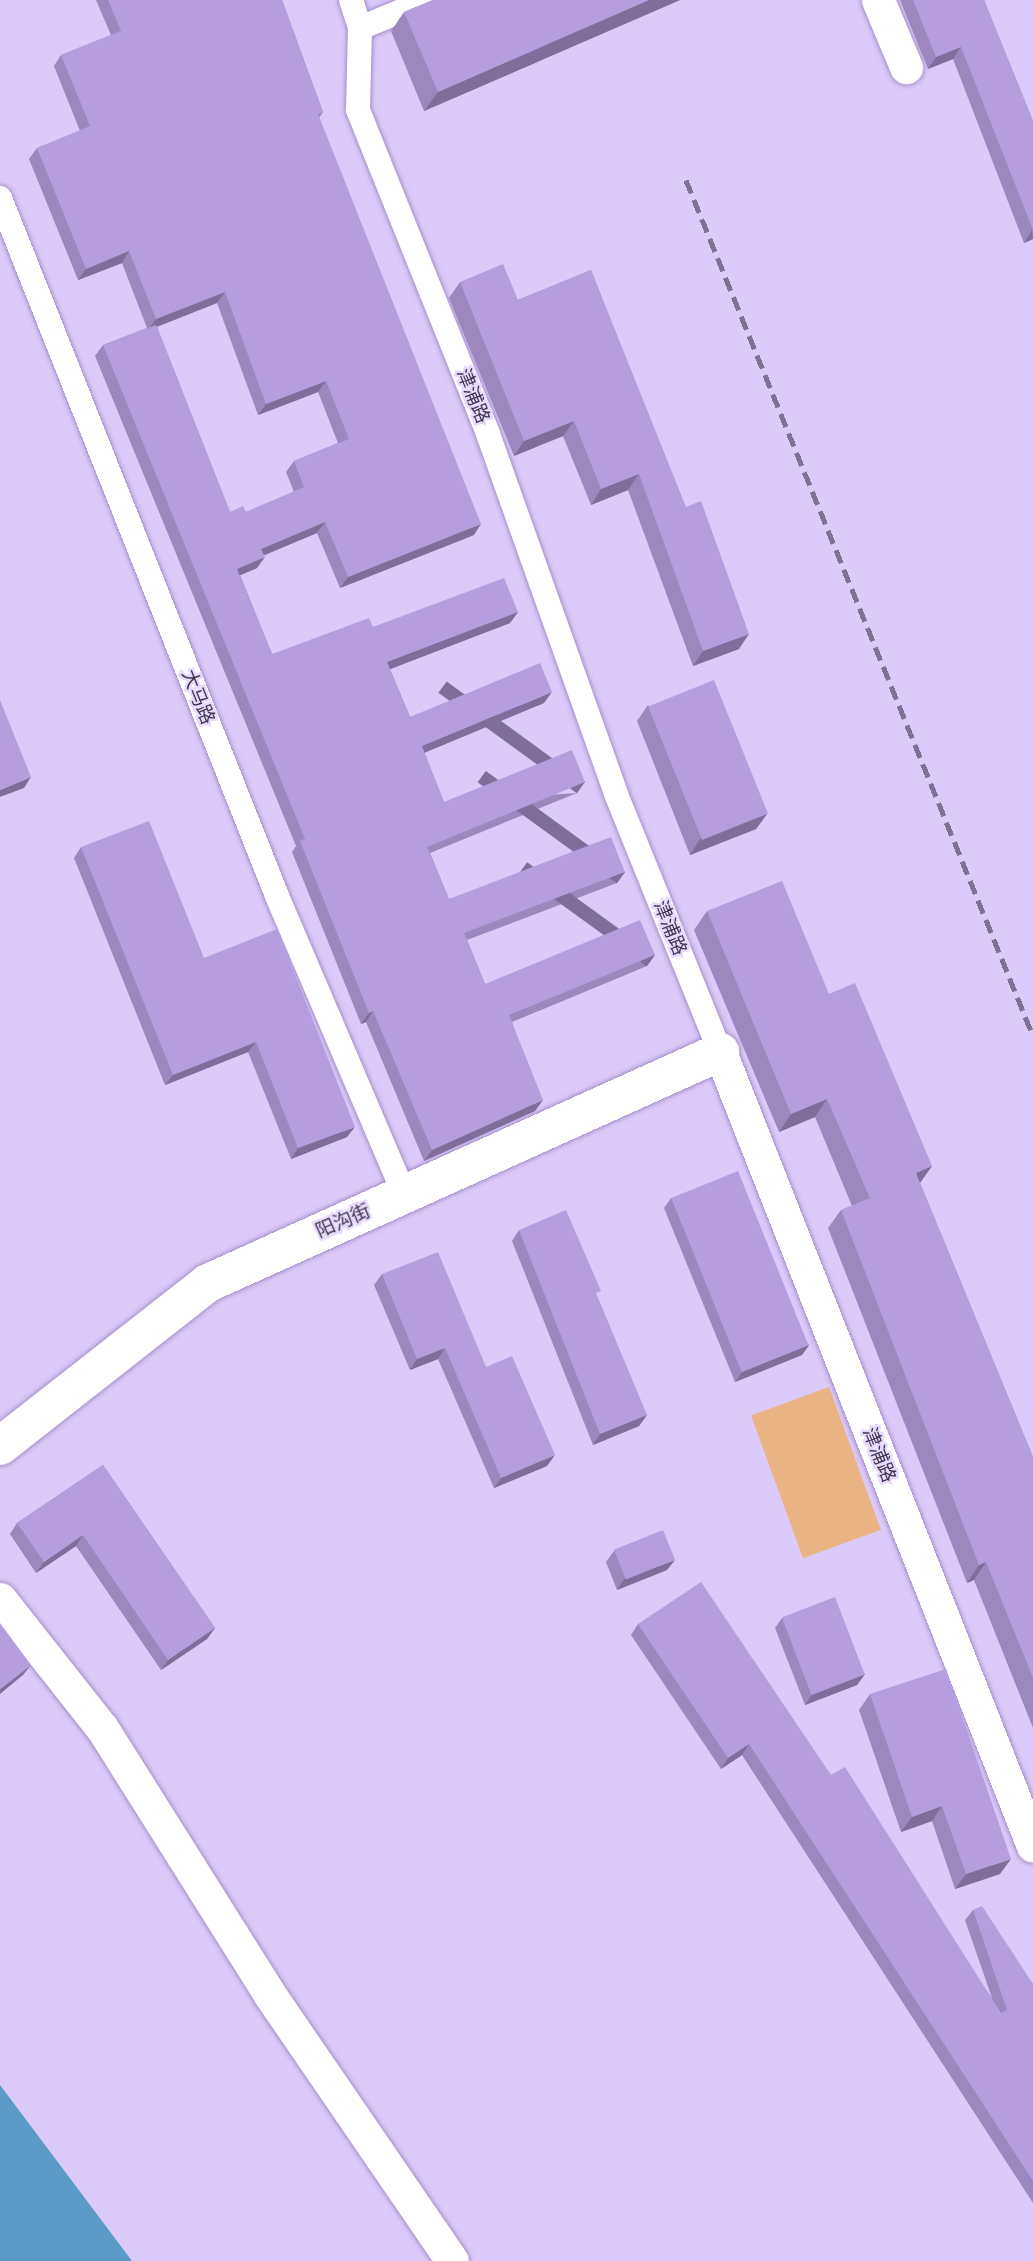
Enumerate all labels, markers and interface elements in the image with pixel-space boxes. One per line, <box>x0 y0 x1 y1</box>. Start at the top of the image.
street label: 津浦路 <box>452 365 494 427</box>
street label: 大马路 <box>177 666 219 728</box>
street label: 津浦路 <box>649 897 691 959</box>
street label: 阳沟街 <box>312 1199 374 1243</box>
street label: 津浦路 <box>858 1424 900 1486</box>

